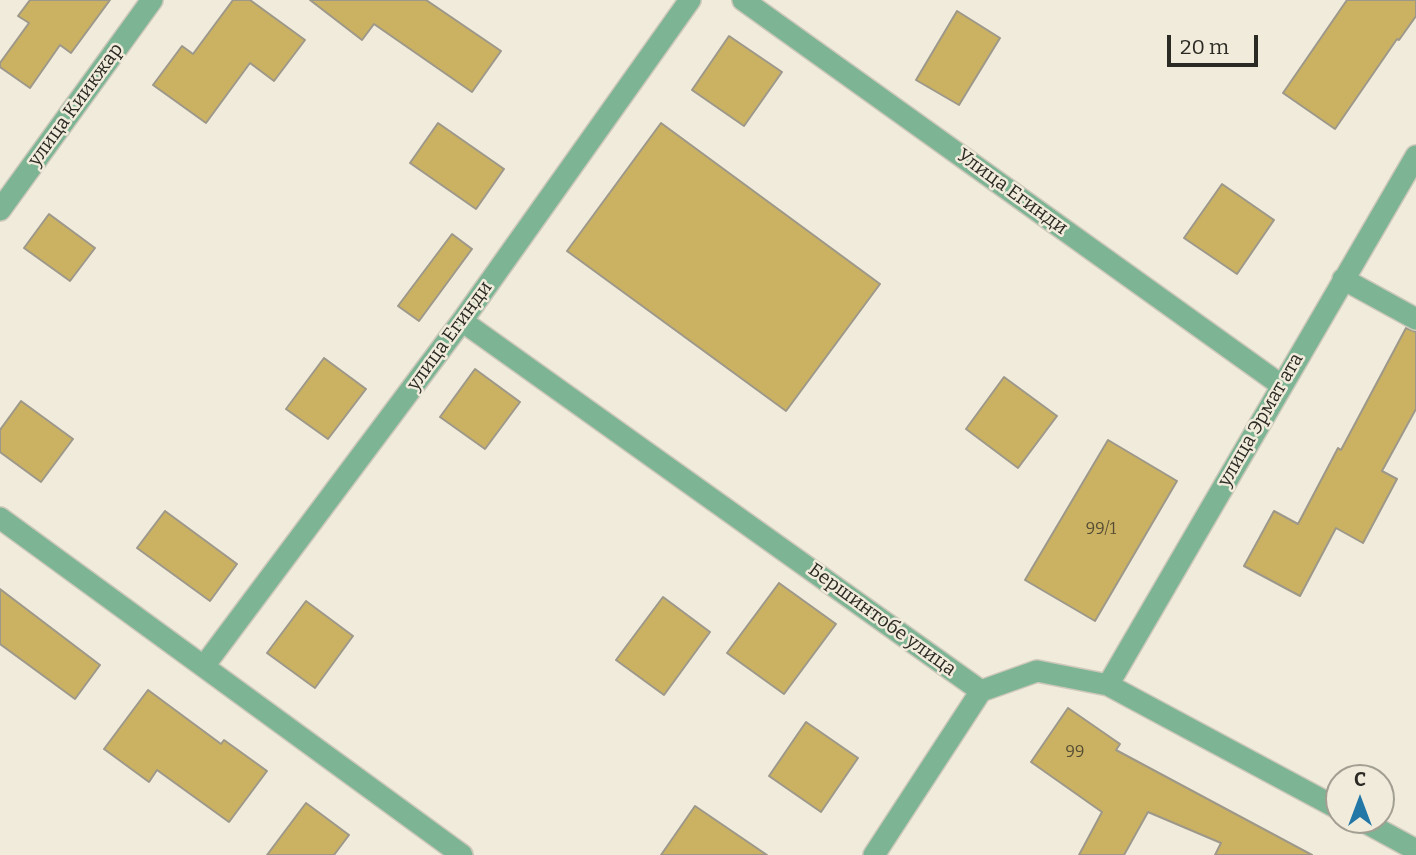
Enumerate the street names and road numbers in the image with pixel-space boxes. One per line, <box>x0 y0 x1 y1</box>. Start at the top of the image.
street label: улица Киикжар <box>24 39 128 171</box>
street label: Улица Егинди <box>952 144 1072 240</box>
street label: улица Егинди <box>403 277 497 395</box>
street label: улица Эрмат ата <box>1214 349 1308 491</box>
street label: Бершинтобе улица <box>804 559 960 681</box>

